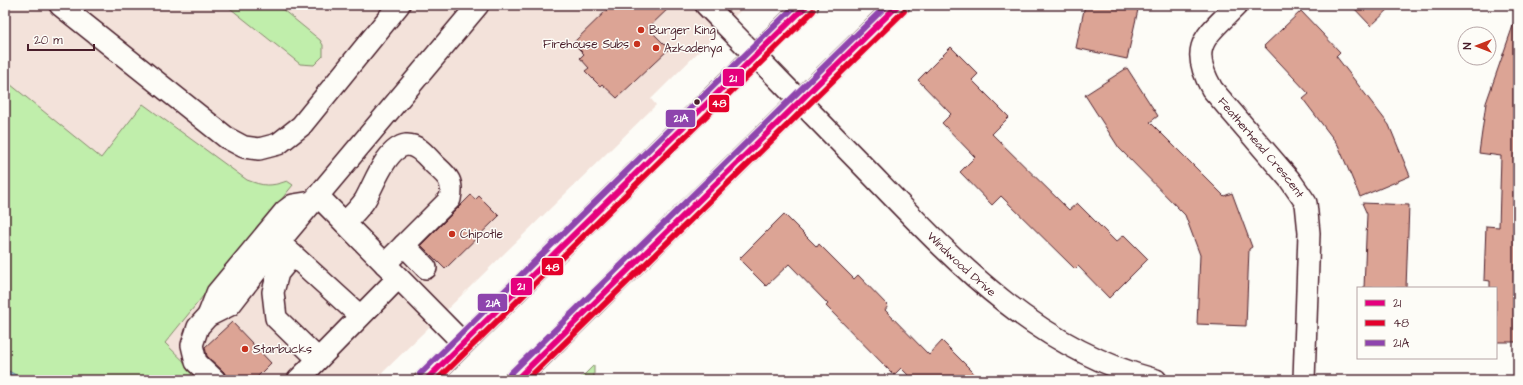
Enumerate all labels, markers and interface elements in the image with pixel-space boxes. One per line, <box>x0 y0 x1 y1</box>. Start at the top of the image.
place label: Burger King <box>649 22 716 40</box>
marker: Burger King <box>636 25 646 35</box>
scale bar <box>28 26 94 52</box>
north arrow <box>1457 26 1497 66</box>
text: 20 m <box>34 32 63 49</box>
place label: Firehouse Subs <box>543 36 629 53</box>
marker: Firehouse Subs <box>632 39 642 49</box>
place label: Azkadenya <box>664 40 722 58</box>
text: N <box>1460 42 1475 49</box>
marker: Azkadenya <box>651 43 661 53</box>
line badge: 21 <box>722 68 745 87</box>
text: 21 <box>728 71 737 86</box>
street label: Featherhead Crescent <box>1214 93 1309 202</box>
line badge: 48 <box>708 94 730 113</box>
text: 48 <box>712 96 727 111</box>
unlabelled marker <box>692 97 702 107</box>
line badge: 21A <box>665 109 696 128</box>
text: 21A <box>673 111 689 126</box>
place label: Chipotle <box>460 226 503 243</box>
street label: Windwood Drive <box>923 228 1000 301</box>
marker: Chipotle <box>447 229 457 239</box>
line badge: 48 <box>541 257 564 276</box>
text: 48 <box>545 260 560 275</box>
line badge: 21 <box>510 277 533 296</box>
text: 21 <box>516 279 525 294</box>
legend <box>1357 287 1497 359</box>
line badge: 21A <box>477 293 508 312</box>
text: 21 <box>1393 295 1402 312</box>
text: 21A <box>485 296 501 311</box>
text: 48 <box>1393 315 1409 332</box>
text: 21A <box>1393 335 1409 352</box>
place label: Starbucks <box>253 341 312 358</box>
marker: Starbucks <box>240 344 250 354</box>

